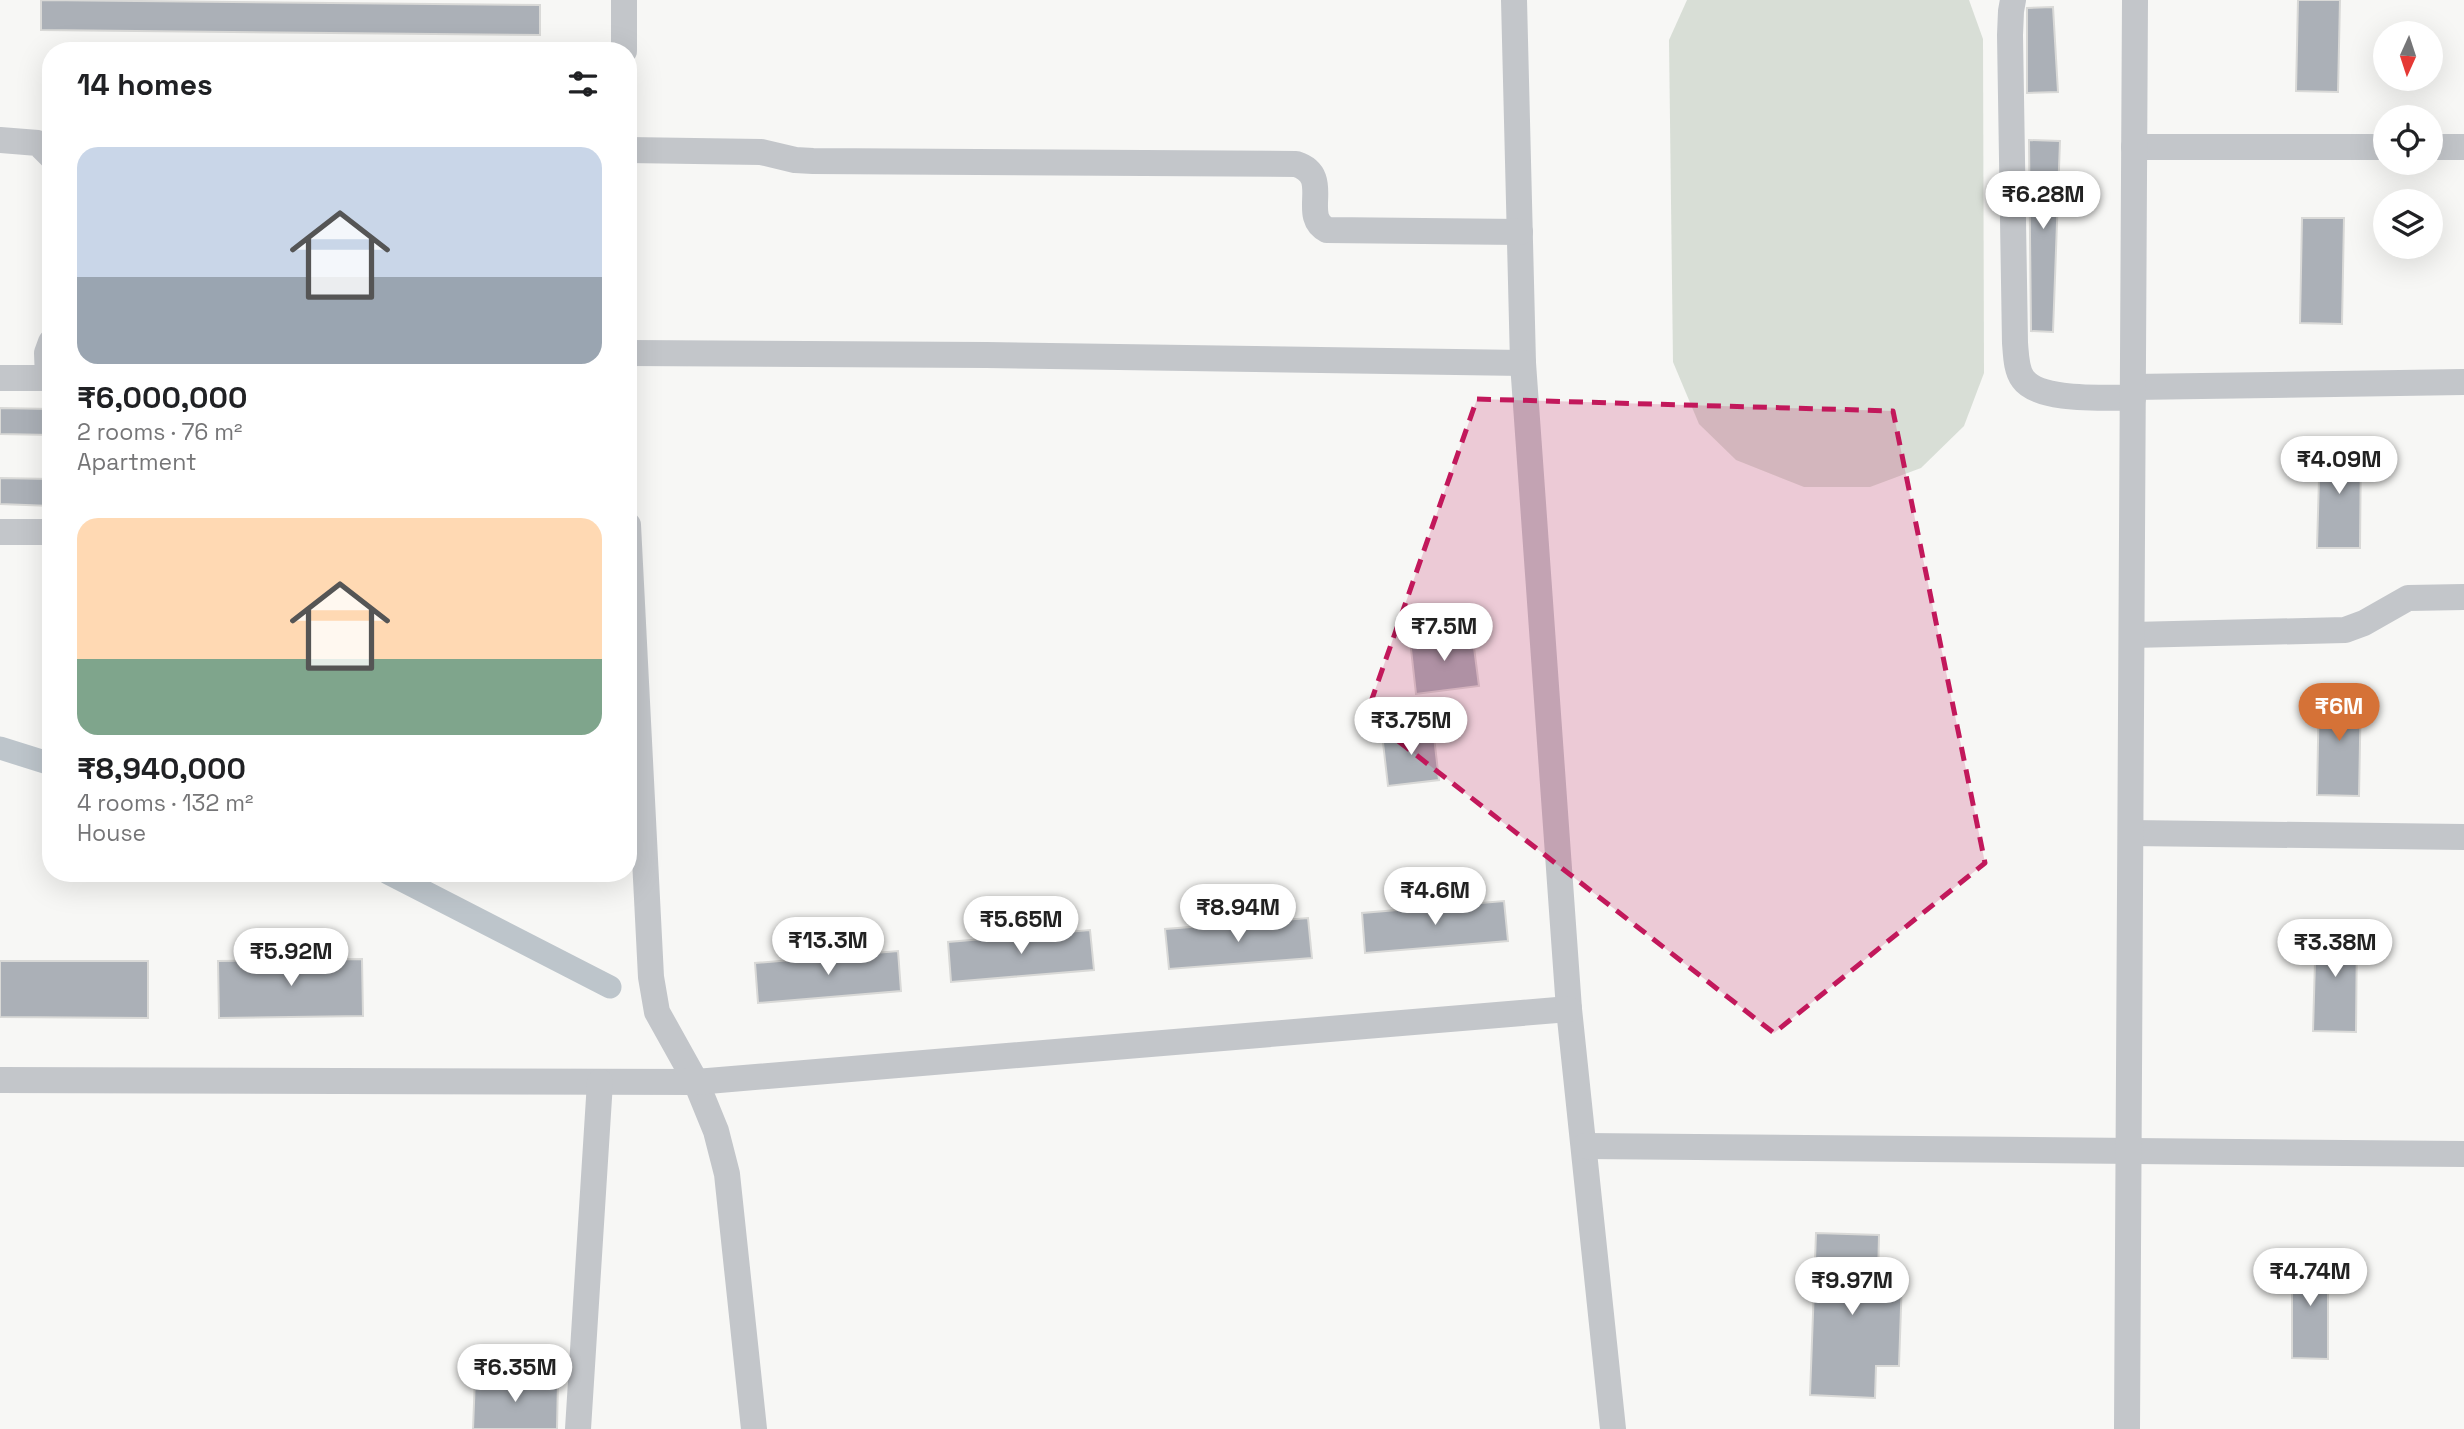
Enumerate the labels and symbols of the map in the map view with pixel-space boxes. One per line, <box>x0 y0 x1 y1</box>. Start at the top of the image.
north arrow <box>2373 21 2443 91</box>
pin: ₹6.28M <box>1986 172 2100 231</box>
pin: ₹4.09M <box>2282 436 2396 496</box>
pin: ₹7.5M <box>1395 604 1493 663</box>
pin: ₹6M <box>2305 684 2373 743</box>
pin: ₹3.75M <box>1354 698 1468 757</box>
pin: ₹4.6M <box>1386 867 1484 927</box>
pin: ₹8.94M <box>1181 884 1295 944</box>
pin: ₹5.65M <box>964 897 1078 956</box>
pin: ₹13.3M <box>771 918 885 977</box>
pin: ₹3.38M <box>2278 920 2392 979</box>
pin: ₹5.92M <box>234 928 348 988</box>
pin: ₹4.74M <box>2253 1248 2367 1308</box>
pin: ₹9.97M <box>1795 1258 1909 1317</box>
pin: ₹6.35M <box>458 1344 572 1404</box>

